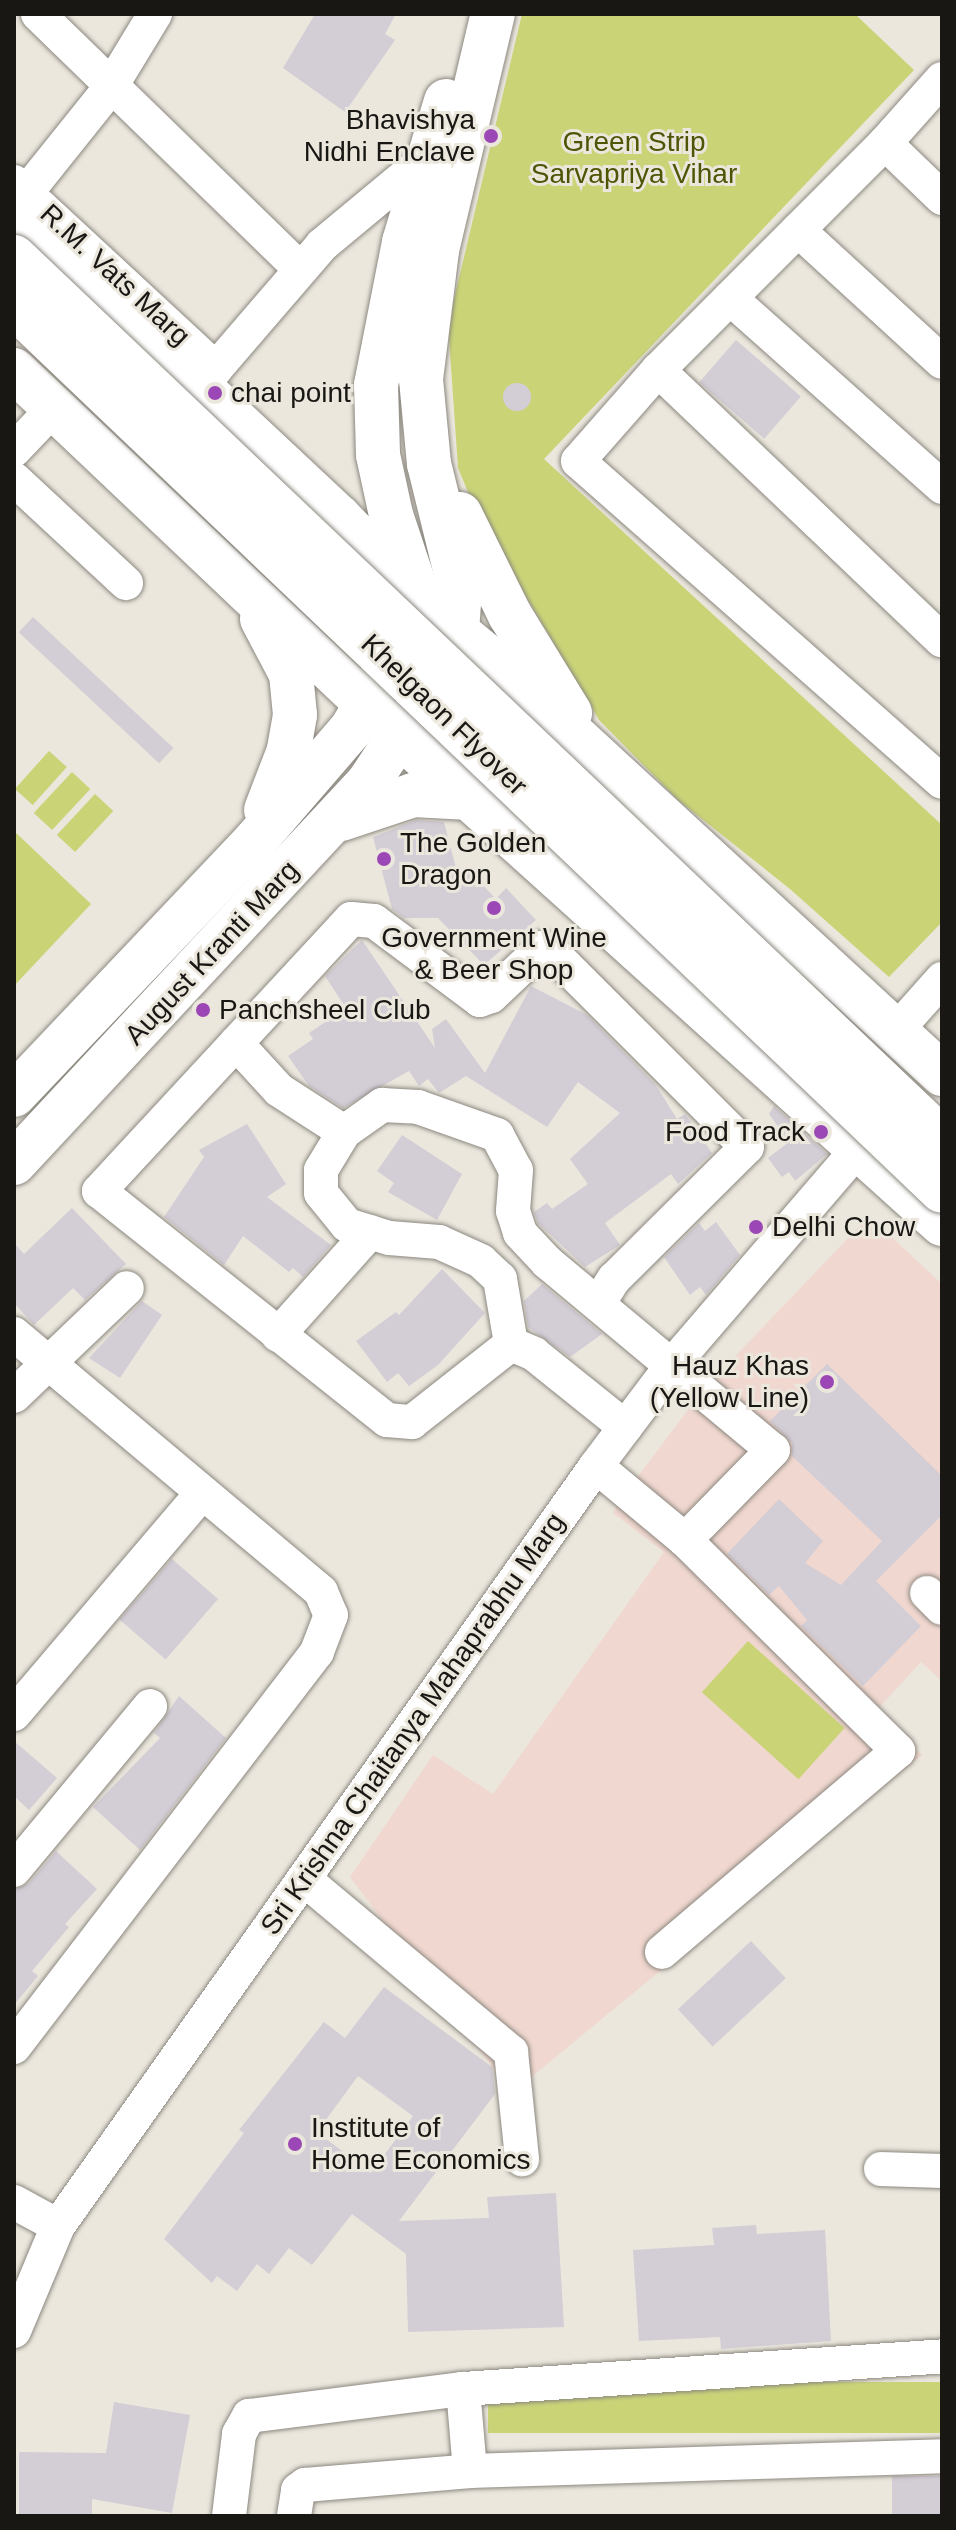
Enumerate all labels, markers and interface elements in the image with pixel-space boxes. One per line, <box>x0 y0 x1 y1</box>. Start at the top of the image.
place label: Bhavishya Nidhi Enclave <box>304 103 475 169</box>
park label: Green Strip Sarvapriya Vihar <box>531 125 737 191</box>
marker: Bhavishya Nidhi Enclave <box>482 127 500 145</box>
street label: R.M. Vats Marg <box>33 197 197 353</box>
place label: chai point <box>231 376 351 410</box>
marker: chai point <box>206 384 224 402</box>
street label: Khelgaon Flyover <box>354 627 534 803</box>
place label: The Golden Dragon <box>400 826 546 892</box>
marker: The Golden Dragon <box>375 850 393 868</box>
street label: August Kranti Marg <box>118 854 306 1052</box>
marker: Government Wine & Beer Shop <box>485 899 503 917</box>
place label: Government Wine & Beer Shop <box>381 921 607 987</box>
place label: Panchsheel Club <box>219 993 431 1027</box>
marker: Panchsheel Club <box>194 1001 212 1019</box>
place label: Food Track <box>664 1115 805 1149</box>
marker: Food Track <box>812 1123 830 1141</box>
place label: Delhi Chow <box>772 1210 915 1244</box>
marker: Delhi Chow <box>747 1218 765 1236</box>
place label: Hauz Khas (Yellow Line) <box>650 1349 809 1415</box>
marker: Hauz Khas (Yellow Line) <box>816 1371 838 1393</box>
street label: Sri Krishna Chaitanya Mahaprabhu Marg <box>254 1507 572 1941</box>
place label: Institute of Home Economics <box>311 2111 530 2177</box>
marker: Institute of Home Economics <box>286 2135 304 2153</box>

